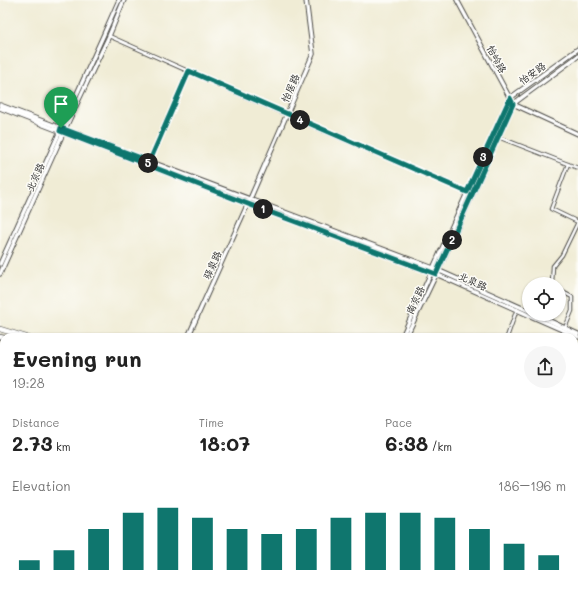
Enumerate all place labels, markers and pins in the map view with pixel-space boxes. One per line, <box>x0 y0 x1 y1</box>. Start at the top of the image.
pin <box>44 87 78 128</box>
pin: 4 <box>290 110 310 130</box>
pin: 3 <box>473 147 493 167</box>
pin: 5 <box>138 153 158 173</box>
pin: 1 <box>253 199 273 219</box>
pin: 2 <box>442 230 462 250</box>

